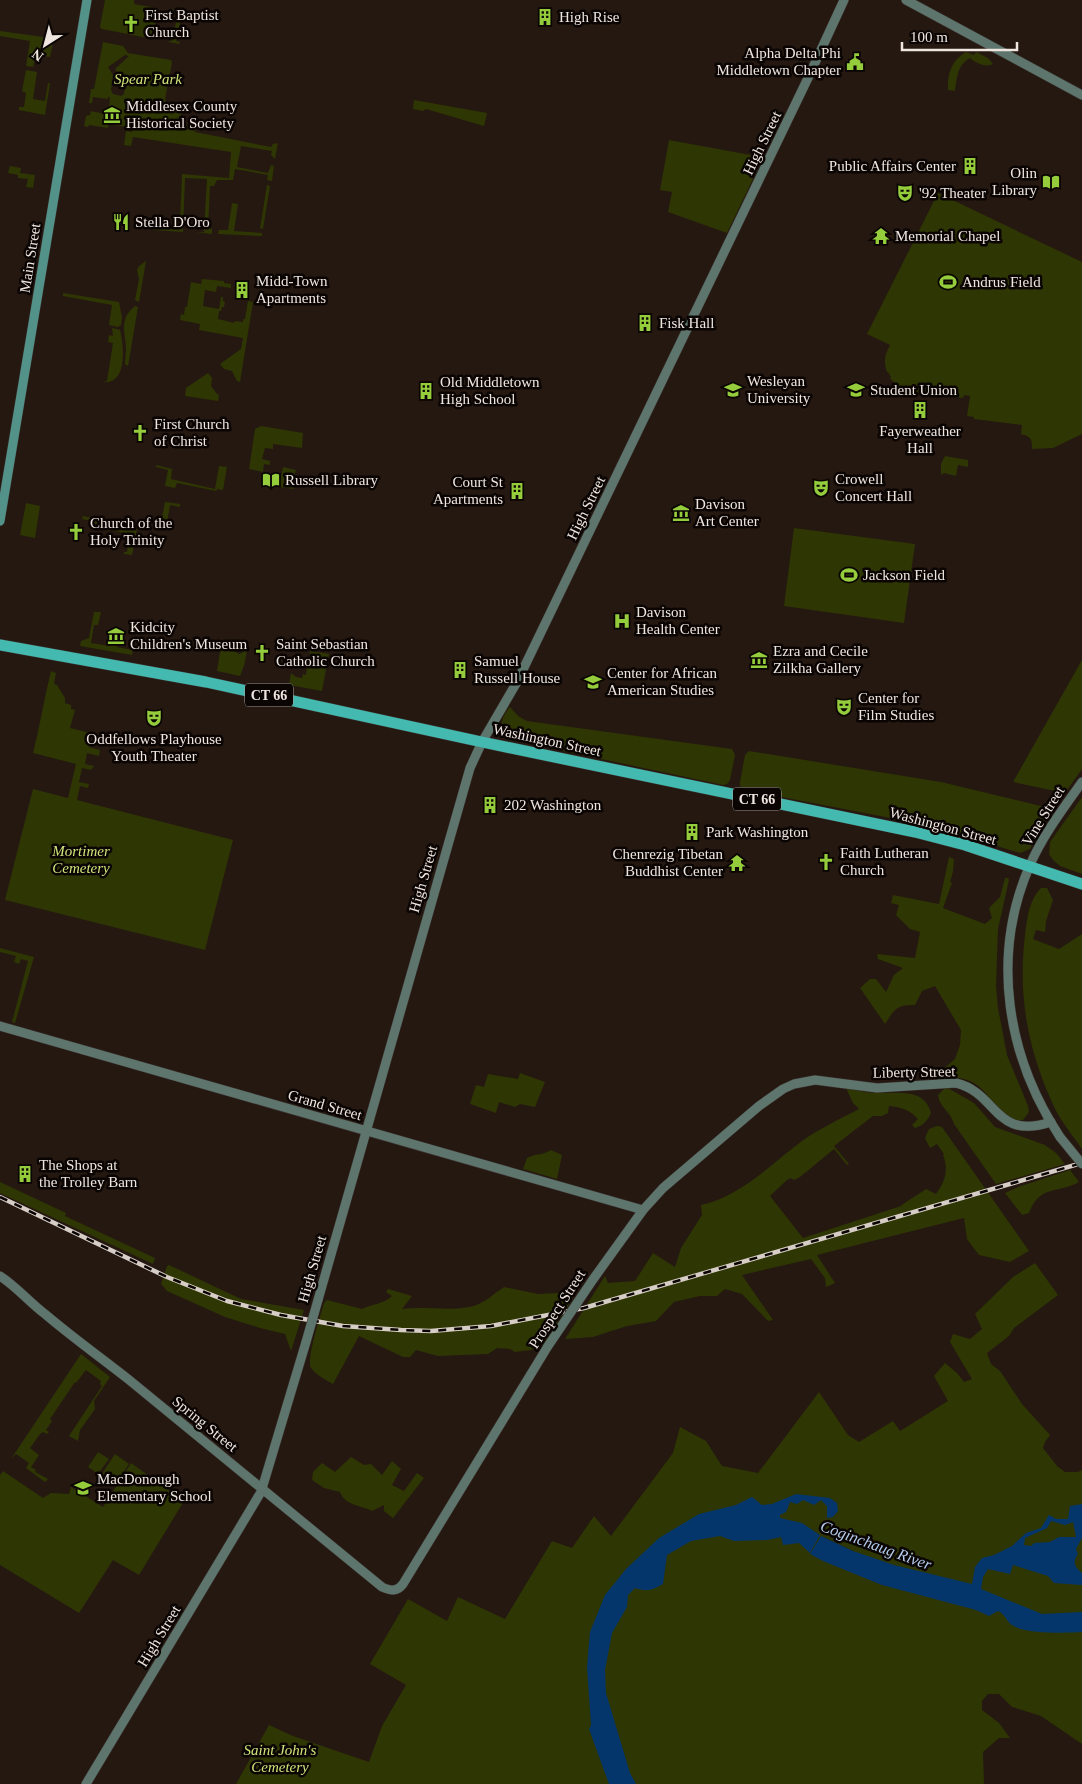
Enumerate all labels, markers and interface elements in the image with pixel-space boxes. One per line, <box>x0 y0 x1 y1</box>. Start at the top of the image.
place label: First Baptist Church <box>145 7 220 40</box>
building icon: High Rise <box>535 7 555 27</box>
place label: High Rise <box>559 9 620 25</box>
church icon: First Baptist Church <box>121 14 141 34</box>
north arrow <box>20 20 70 70</box>
scale bar <box>902 20 1017 52</box>
text: 100 m <box>910 29 948 45</box>
place label: Alpha Delta Phi Middletown Chapter <box>716 45 841 78</box>
text: N <box>29 46 46 64</box>
public building icon: Alpha Delta Phi Middletown Chapter <box>845 52 865 72</box>
park label: Spear Park <box>114 71 182 87</box>
place label: Middlesex County Historical Society <box>126 98 238 131</box>
museum icon: Middlesex County Historical Society <box>102 105 122 125</box>
street label: High Street <box>740 108 785 177</box>
building icon: Public Affairs Center <box>960 156 980 176</box>
place label: Public Affairs Center <box>829 158 956 174</box>
place label: Olin Library <box>992 165 1037 198</box>
library icon: Olin Library <box>1041 172 1061 192</box>
theatre icon: '92 Theater <box>895 183 915 203</box>
place label: '92 Theater <box>919 185 986 201</box>
restaurant icon: Stella D'Oro <box>111 212 131 232</box>
place label: Stella D'Oro <box>135 214 210 230</box>
street label: Main Street <box>17 221 44 294</box>
temple icon: Memorial Chapel <box>871 226 891 246</box>
place label: Memorial Chapel <box>895 228 1000 244</box>
sports icon: Andrus Field <box>938 272 958 292</box>
place label: Midd-Town Apartments <box>256 273 328 306</box>
place label: Andrus Field <box>962 274 1041 290</box>
building icon: Midd-Town Apartments <box>232 280 252 300</box>
building icon: Fisk Hall <box>635 313 655 333</box>
place label: Fisk Hall <box>659 315 714 331</box>
place label: Wesleyan University <box>747 373 811 406</box>
place label: Old Middletown High School <box>440 374 540 407</box>
school or university icon: Wesleyan University <box>723 380 743 400</box>
school or university icon: Student Union <box>846 380 866 400</box>
building icon: Old Middletown High School <box>416 381 436 401</box>
place label: Student Union <box>870 382 958 398</box>
building icon: Fayerweather Hall <box>910 400 930 420</box>
place label: First Church of Christ <box>154 416 230 449</box>
church icon: First Church of Christ <box>130 423 150 443</box>
place label: Fayerweather Hall <box>879 423 961 456</box>
library icon: Russell Library <box>261 470 281 490</box>
place label: Crowell Concert Hall <box>835 471 912 504</box>
place label: Russell Library <box>285 472 378 488</box>
street label: High Street <box>564 473 609 542</box>
place label: Court St Apartments <box>433 474 504 507</box>
theatre icon: Crowell Concert Hall <box>811 478 831 498</box>
building icon: Court St Apartments <box>507 481 527 501</box>
place label: Davison Art Center <box>695 496 759 529</box>
museum icon: Davison Art Center <box>671 503 691 523</box>
place label: Church of the Holy Trinity <box>90 515 173 548</box>
church icon: Church of the Holy Trinity <box>66 522 86 542</box>
sports icon: Jackson Field <box>839 565 859 585</box>
place label: Jackson Field <box>863 567 946 583</box>
place label: Davison Health Center <box>636 604 720 637</box>
hospital icon: Davison Health Center <box>612 611 632 631</box>
place label: Kidcity Children's Museum <box>130 619 248 652</box>
museum icon: Kidcity Children's Museum <box>106 626 126 646</box>
place label: Saint Sebastian Catholic Church <box>276 636 375 669</box>
church icon: Saint Sebastian Catholic Church <box>252 643 272 663</box>
place label: Ezra and Cecile Zilkha Gallery <box>773 643 868 676</box>
museum icon: Ezra and Cecile Zilkha Gallery <box>749 650 769 670</box>
place label: Samuel Russell House <box>474 653 561 686</box>
building icon: Samuel Russell House <box>450 660 470 680</box>
place label: Center for African American Studies <box>607 665 717 698</box>
school or university icon: Center for African American Studies <box>583 672 603 692</box>
road number: CT 66 <box>245 684 293 706</box>
place label: Center for Film Studies <box>858 690 934 723</box>
theatre icon: Center for Film Studies <box>834 697 854 717</box>
theatre icon: Oddfellows Playhouse Youth Theater <box>144 708 164 728</box>
street label: Washington Street <box>492 721 603 759</box>
place label: Oddfellows Playhouse Youth Theater <box>86 731 222 764</box>
street label: Vine Street <box>1018 783 1068 849</box>
road number: CT 66 <box>733 788 781 811</box>
building icon: 202 Washington <box>480 795 500 815</box>
place label: 202 Washington <box>504 797 602 813</box>
street label: Washington Street <box>888 804 999 848</box>
building icon: Park Washington <box>682 822 702 842</box>
place label: Park Washington <box>706 824 809 840</box>
park label: Mortimer Cemetery <box>51 843 110 876</box>
street label: High Street <box>406 843 440 914</box>
place label: Faith Lutheran Church <box>840 845 929 878</box>
place label: Chenrezig Tibetan Buddhist Center <box>613 846 723 879</box>
church icon: Faith Lutheran Church <box>816 852 836 872</box>
temple icon: Chenrezig Tibetan Buddhist Center <box>727 853 747 873</box>
street label: Liberty Street <box>872 1063 956 1081</box>
street label: Grand Street <box>286 1087 365 1123</box>
place label: The Shops at the Trolley Barn <box>39 1157 138 1190</box>
building icon: The Shops at the Trolley Barn <box>15 1164 35 1184</box>
street label: High Street <box>295 1233 329 1304</box>
street label: Prospect Street <box>526 1266 589 1351</box>
street label: Spring Street <box>169 1393 241 1456</box>
place label: MacDonough Elementary School <box>97 1471 212 1504</box>
school or university icon: MacDonough Elementary School <box>73 1478 93 1498</box>
water label: Coginchaug River <box>818 1517 935 1574</box>
street label: High Street <box>134 1602 184 1670</box>
park label: Saint John's Cemetery <box>244 1742 317 1775</box>

